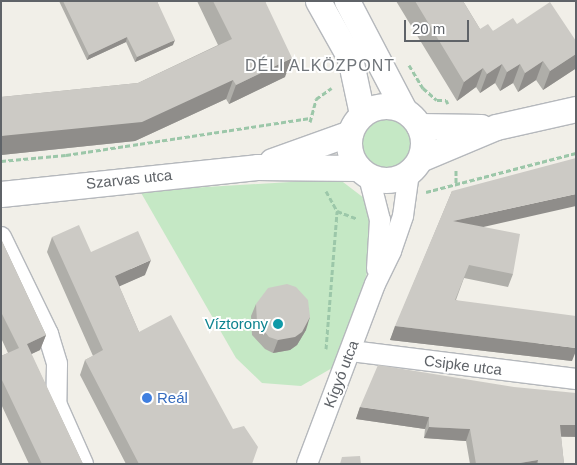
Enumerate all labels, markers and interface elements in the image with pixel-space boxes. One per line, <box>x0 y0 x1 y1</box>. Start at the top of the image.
scale bar <box>407 10 472 42</box>
text: 20 m <box>412 20 445 37</box>
district label: DÉLI ALKÖZPONT <box>243 56 397 76</box>
street label: Szarvas utca <box>85 166 173 192</box>
place label: Víztorony <box>205 315 268 333</box>
marker: Víztorony <box>272 318 284 330</box>
street label: Kígyó utca <box>320 338 362 410</box>
street label: Csipke utca <box>423 351 503 379</box>
place label: Reál <box>157 389 188 407</box>
marker: Reál <box>141 392 153 404</box>

